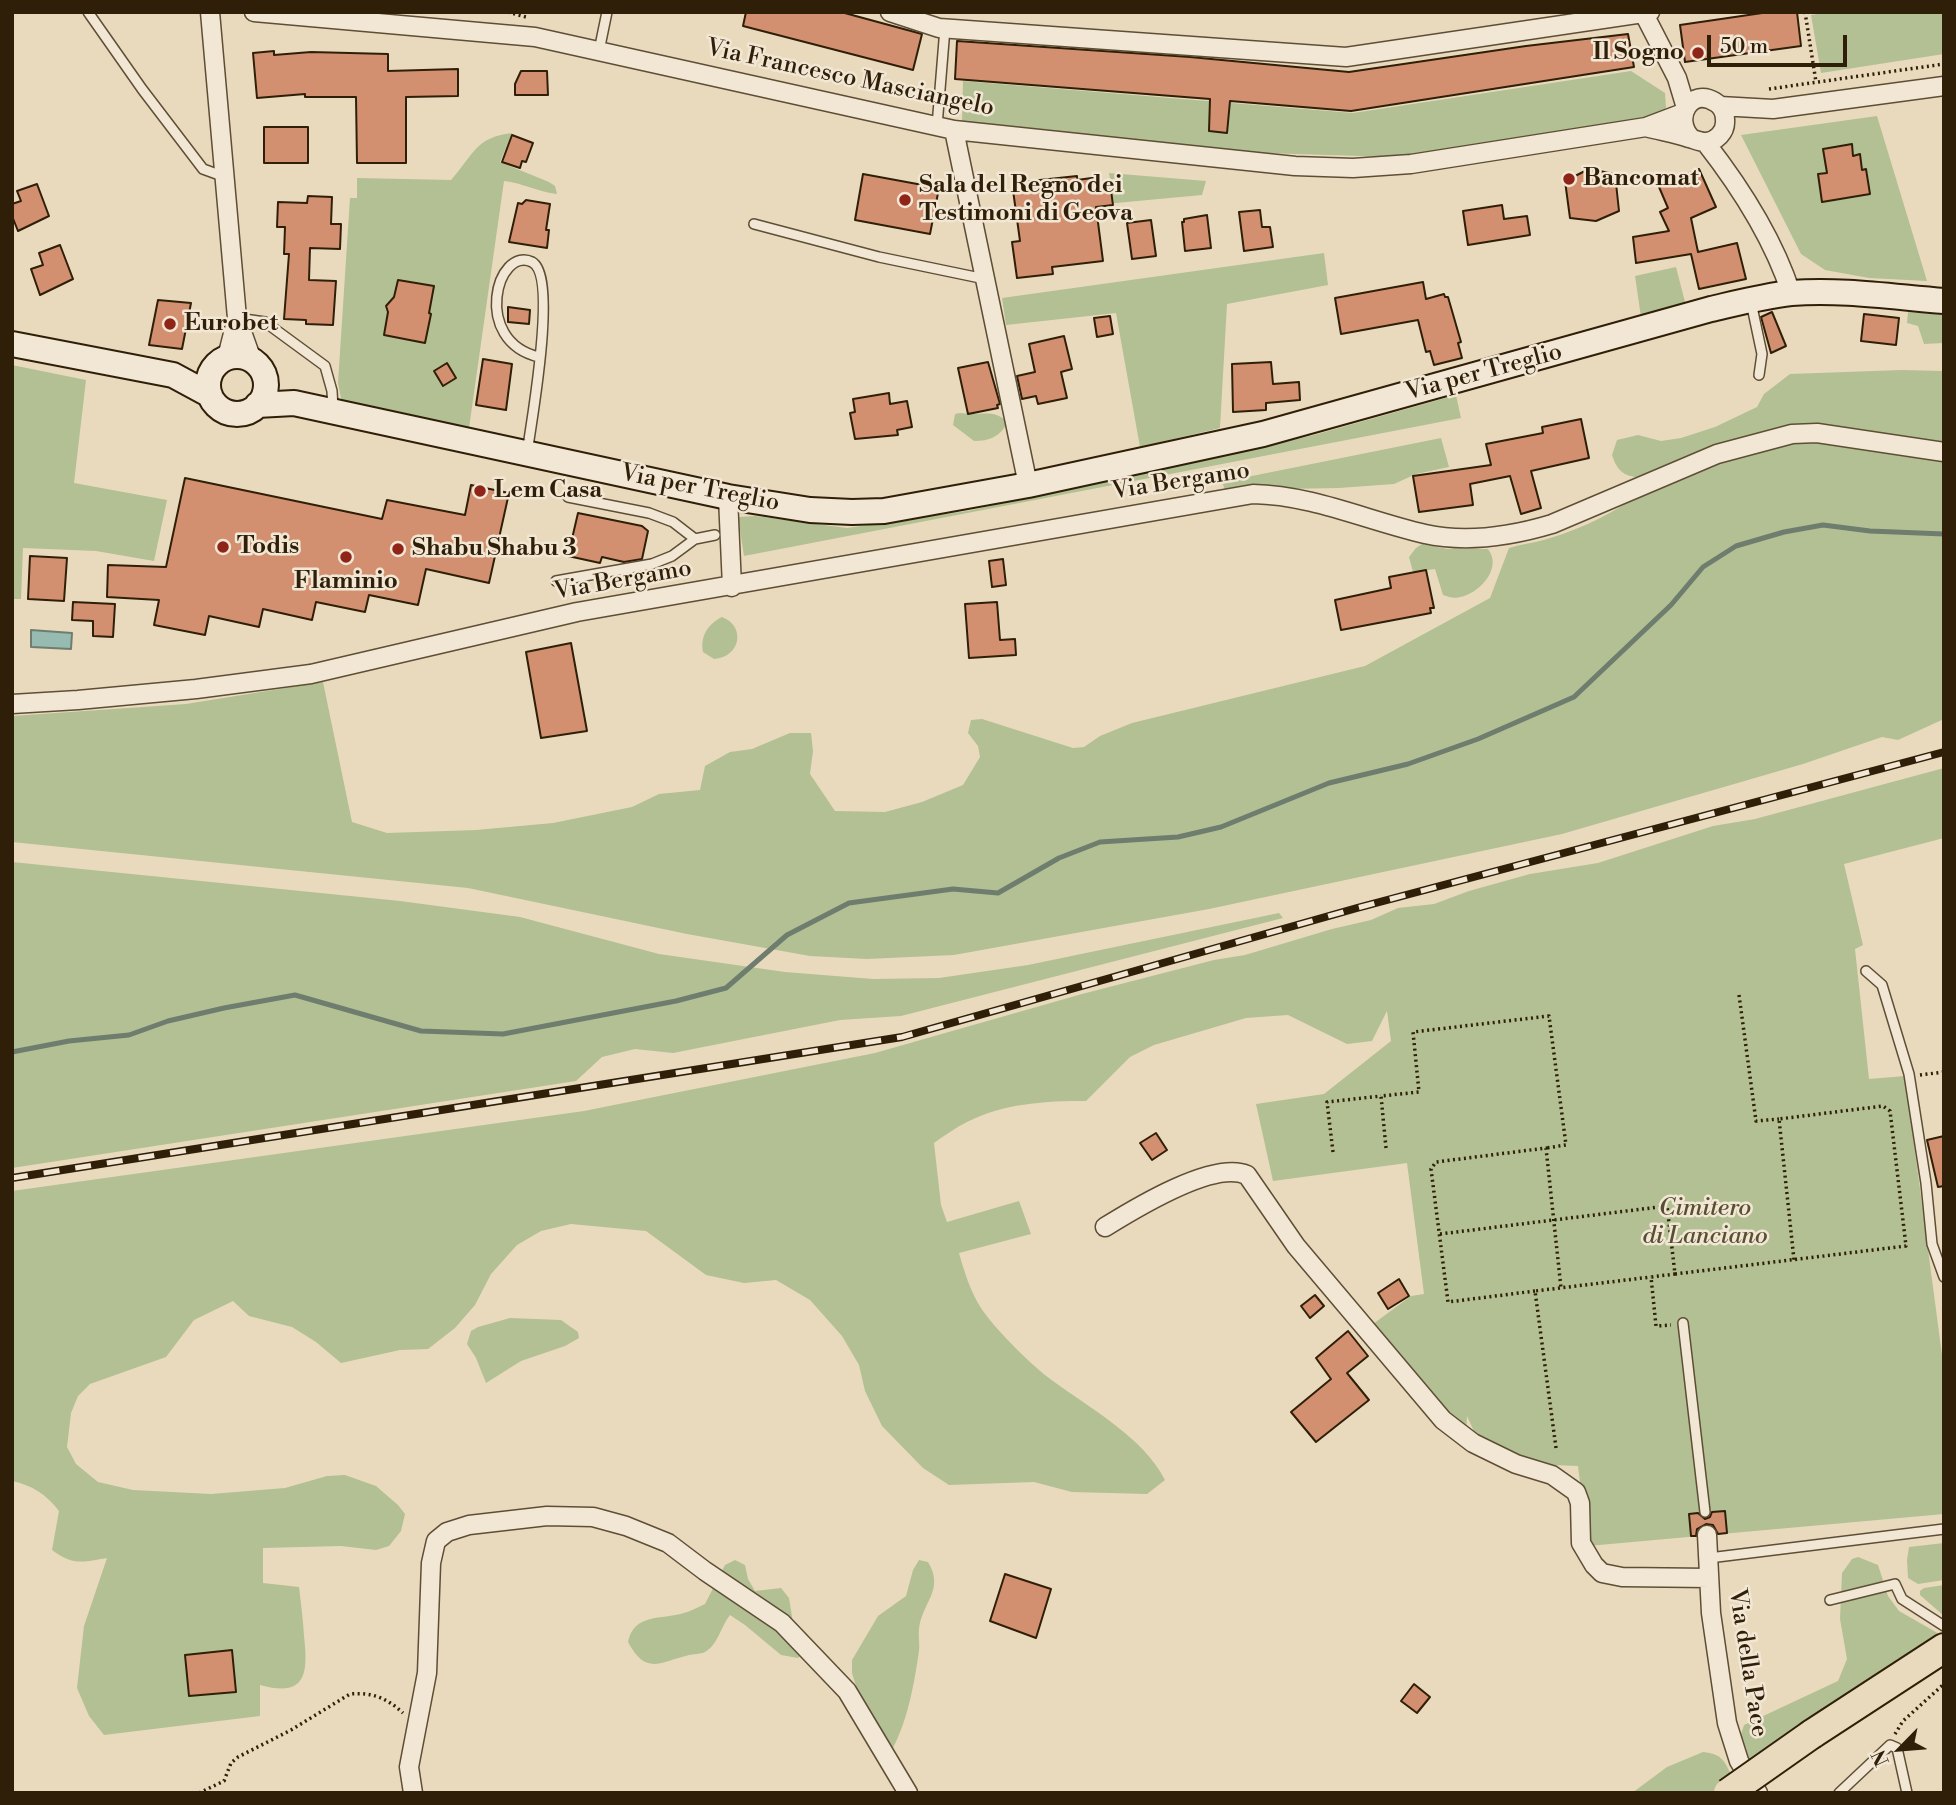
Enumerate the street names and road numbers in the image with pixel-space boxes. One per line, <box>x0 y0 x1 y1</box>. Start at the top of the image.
street label: Via Francesco Masciangelo <box>703 34 997 124</box>
street label: Via per Treglio <box>1402 338 1566 408</box>
street label: Via Bergamo <box>1110 457 1252 507</box>
street label: Via per Treglio <box>618 459 782 519</box>
street label: Via Bergamo <box>552 555 694 607</box>
street label: Via della Pace <box>1721 1587 1773 1739</box>

